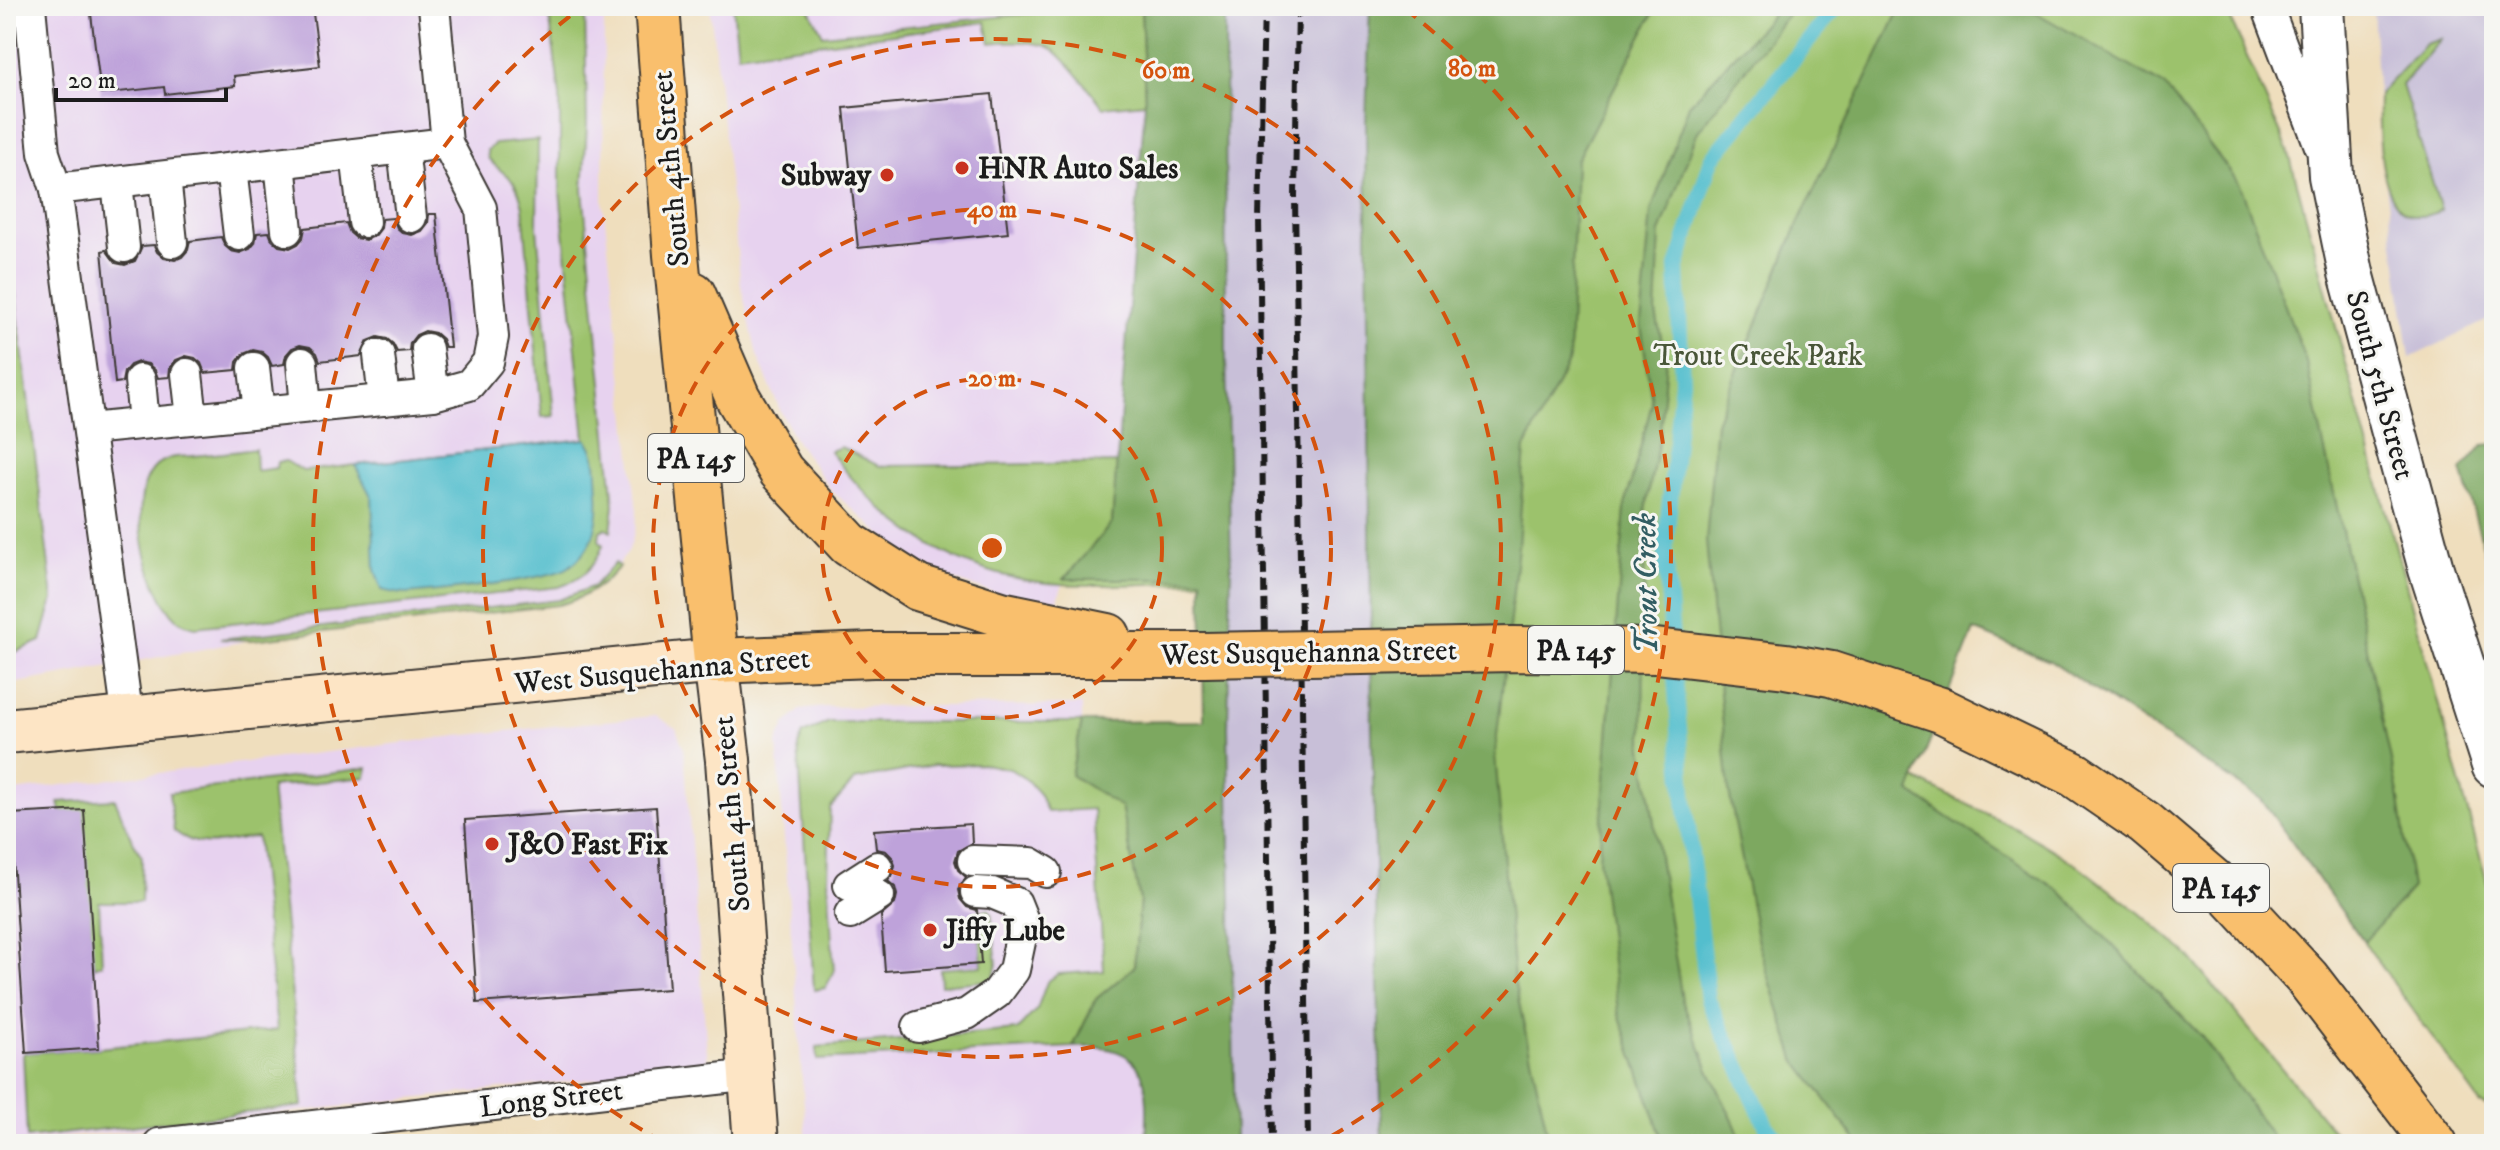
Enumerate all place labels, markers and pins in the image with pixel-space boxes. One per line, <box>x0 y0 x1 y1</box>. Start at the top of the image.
place label: HNR Auto Sales <box>978 151 1178 188</box>
place label: Subway <box>781 158 872 195</box>
marker: HNR Auto Sales <box>953 159 971 177</box>
marker: Subway <box>878 166 896 184</box>
centre of rings <box>978 534 1006 562</box>
place label: J&O Fast Fix <box>505 827 668 864</box>
marker: J&O Fast Fix <box>483 835 501 853</box>
place label: Jiffy Lube <box>943 913 1066 950</box>
marker: Jiffy Lube <box>921 921 939 939</box>

